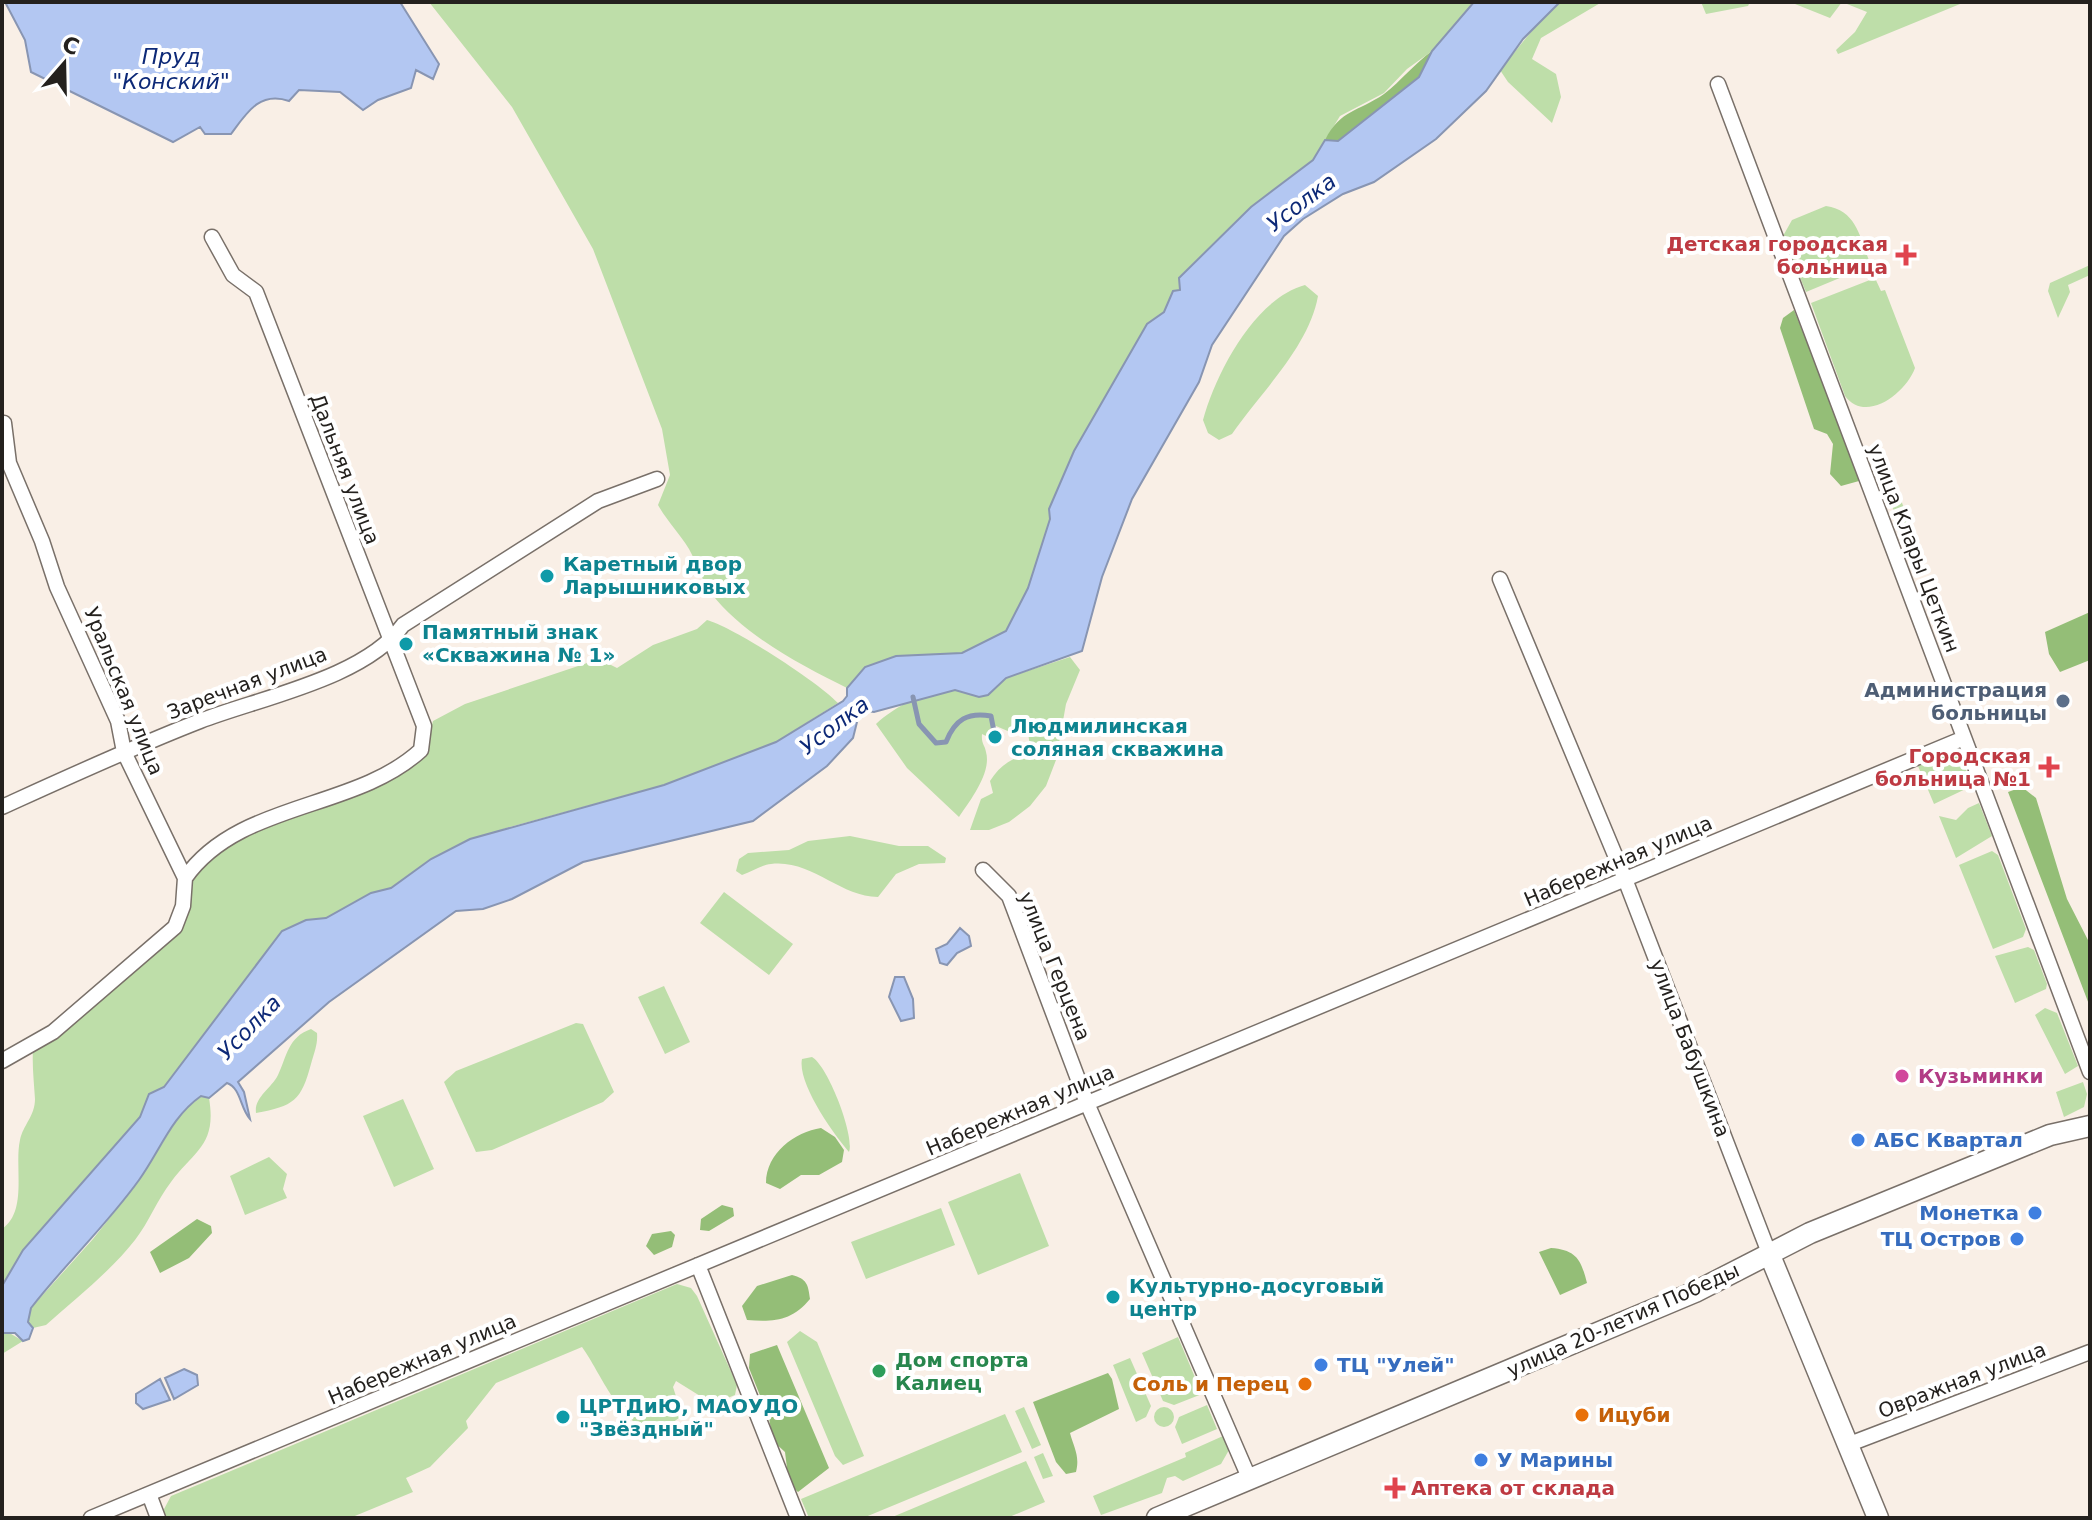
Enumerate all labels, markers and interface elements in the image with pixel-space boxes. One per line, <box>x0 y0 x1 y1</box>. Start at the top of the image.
north arrow <box>24 24 104 104</box>
text: С <box>59 31 83 60</box>
water label: Пруд "Конский" <box>112 44 230 94</box>
water label: Усолка <box>1262 168 1341 236</box>
place label: Детская городская больница <box>1666 232 1888 279</box>
marker: Детская городская больница <box>1895 244 1917 266</box>
street label: Дальняя улица <box>305 390 385 548</box>
street label: улица Клары Цеткин <box>1863 440 1965 656</box>
place label: Каретный двор Ларышниковых <box>563 552 746 599</box>
marker: Каретный двор Ларышниковых <box>538 567 556 585</box>
street label: Уральская улица <box>79 604 169 778</box>
place label: Памятный знак «Скважина № 1» <box>422 620 615 667</box>
marker: Памятный знак «Скважина № 1» <box>397 635 415 653</box>
street label: Заречная улица <box>164 641 330 725</box>
place label: Администрация больницы <box>1864 678 2047 725</box>
water label: Усолка <box>795 691 874 759</box>
marker: Администрация больницы <box>2054 692 2072 710</box>
place label: Людмилинская соляная скважина <box>1011 714 1224 761</box>
marker: Людмилинская соляная скважина <box>986 728 1004 746</box>
place label: Городская больница №1 <box>1875 744 2031 791</box>
marker: Городская больница №1 <box>2038 756 2060 778</box>
street label: Набережная улица <box>1520 810 1716 912</box>
street label: улица Герцена <box>1014 888 1096 1044</box>
street label: улица Бабушкина <box>1645 956 1735 1140</box>
water label: Усолка <box>213 990 286 1065</box>
street label: Набережная улица <box>922 1059 1118 1161</box>
place label: Кузьминки <box>1918 1064 2043 1088</box>
marker: Кузьминки <box>1893 1067 1911 1085</box>
place label: АБС Квартал <box>1874 1128 2023 1152</box>
marker: АБС Квартал <box>1849 1131 1867 1149</box>
place label: Монетка <box>1919 1201 2019 1225</box>
marker: Монетка <box>2026 1204 2044 1222</box>
place label: ТЦ Остров <box>1881 1227 2001 1251</box>
marker: ТЦ Остров <box>2008 1230 2026 1248</box>
street label: улица 20-летия Победы <box>1503 1258 1743 1382</box>
place label: Культурно-досуговый центр <box>1129 1274 1384 1321</box>
marker: Культурно-досуговый центр <box>1104 1288 1122 1306</box>
street label: Набережная улица <box>324 1308 520 1410</box>
street label: Овражная улица <box>1875 1337 2049 1423</box>
place label: Дом спорта Калиец <box>895 1348 1029 1395</box>
place label: ТЦ "Улей" <box>1337 1353 1455 1377</box>
marker: ТЦ "Улей" <box>1312 1356 1330 1374</box>
marker: Дом спорта Калиец <box>870 1362 888 1380</box>
place label: Соль и Перец <box>1132 1372 1289 1396</box>
marker: Соль и Перец <box>1296 1375 1314 1393</box>
place label: ЦРТДиЮ, МАОУДО "Звёздный" <box>579 1394 798 1441</box>
place label: Ицуби <box>1598 1403 1671 1427</box>
marker: Ицуби <box>1573 1406 1591 1424</box>
marker: ЦРТДиЮ, МАОУДО "Звёздный" <box>554 1408 572 1426</box>
place label: У Марины <box>1497 1448 1613 1472</box>
marker: У Марины <box>1472 1451 1490 1469</box>
place label: Аптека от склада <box>1411 1476 1615 1500</box>
marker: Аптека от склада <box>1386 1479 1404 1497</box>

